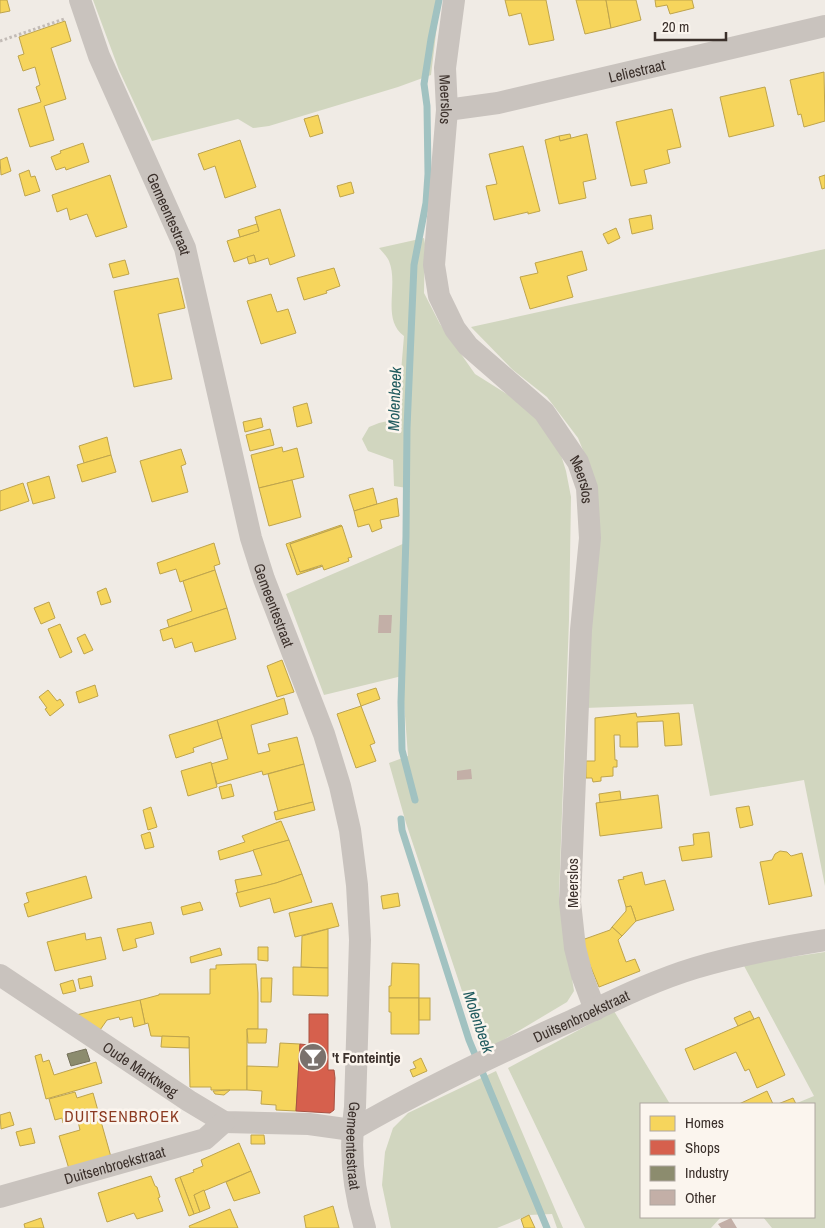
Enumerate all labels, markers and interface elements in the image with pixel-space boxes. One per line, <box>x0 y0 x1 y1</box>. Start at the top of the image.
scale bar <box>655 10 726 42</box>
text: 20 m <box>662 16 689 37</box>
street label: Leliestraat <box>606 53 668 87</box>
street label: Meerslos <box>435 74 458 125</box>
street label: Gemeentestraat <box>142 169 197 257</box>
water label: Molenbeek <box>382 366 406 431</box>
street label: Meerslos <box>566 451 598 504</box>
street label: Gemeentestraat <box>249 561 300 651</box>
street label: Meerslos <box>562 858 583 908</box>
street label: Duitsenbroekstraat <box>529 984 633 1047</box>
water label: Molenbeek <box>458 988 500 1056</box>
street label: Oude Marktweg <box>99 1036 183 1102</box>
bar icon: 't Fonteintje <box>298 1042 328 1072</box>
place label: 't Fonteintje <box>332 1047 401 1068</box>
street label: Gemeentestraat <box>342 1101 366 1192</box>
legend <box>640 1103 815 1218</box>
district label: DUITSENBROEK <box>64 1105 180 1127</box>
text: Homes <box>685 1112 724 1133</box>
text: Shops <box>685 1137 720 1158</box>
street label: Duitsenbroekstraat <box>62 1140 168 1189</box>
text: Industry <box>685 1162 730 1183</box>
text: Other <box>685 1187 716 1208</box>

